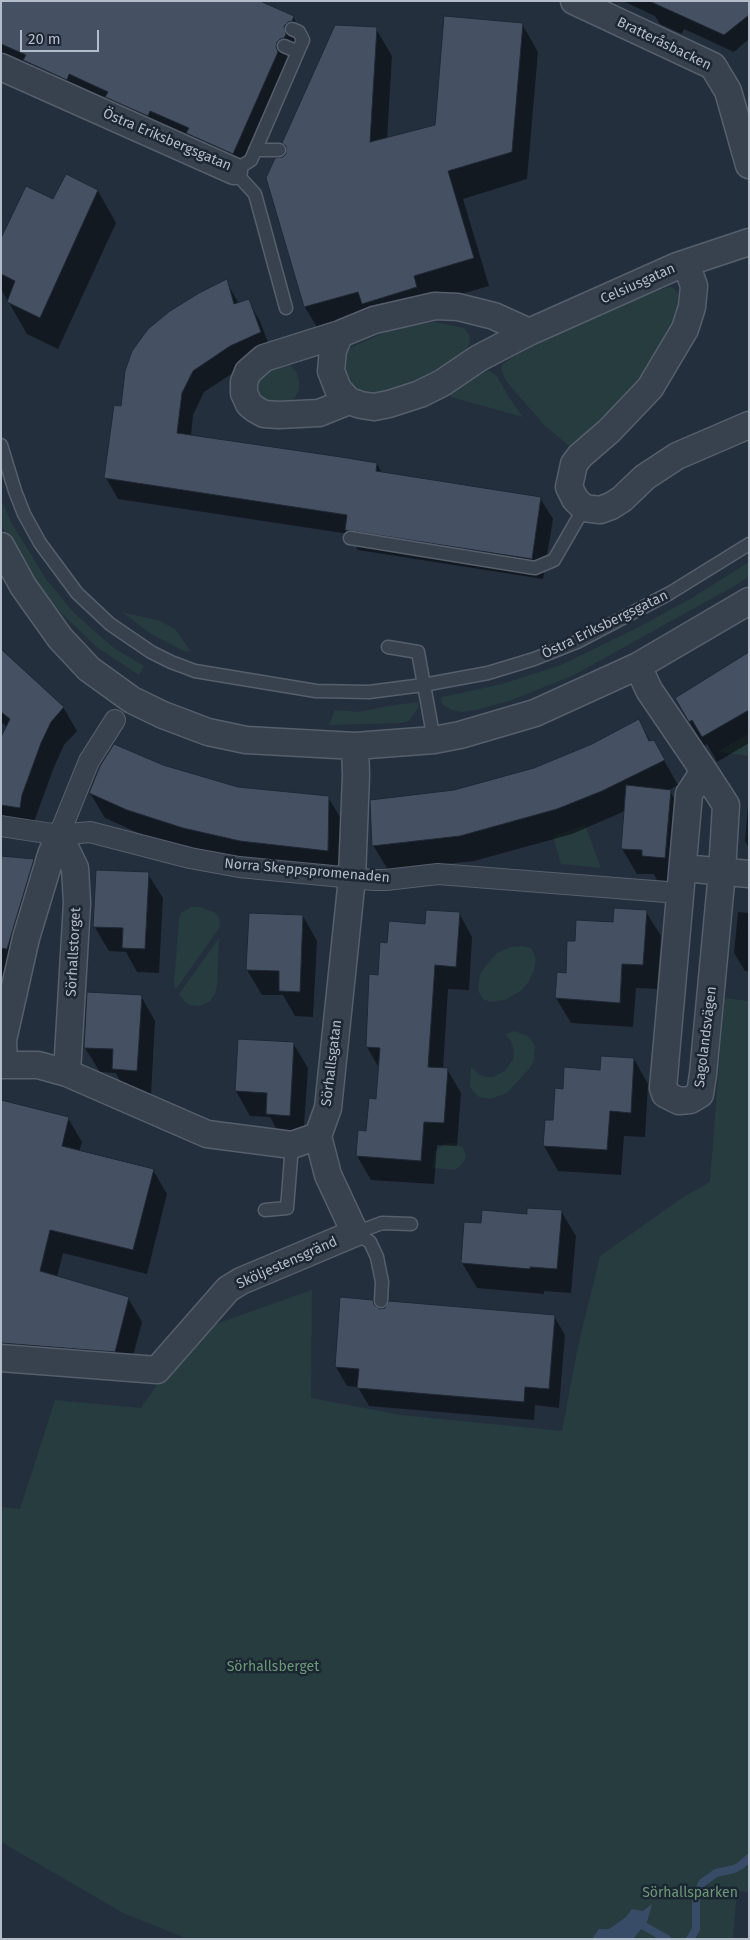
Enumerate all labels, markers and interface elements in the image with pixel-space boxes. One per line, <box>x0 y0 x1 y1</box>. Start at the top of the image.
street label: Bratteråsbacken <box>614 14 714 74</box>
scale bar <box>22 20 101 52</box>
text: 20 m <box>28 30 61 48</box>
street label: Östra Eriksbergsgatan <box>100 105 234 175</box>
street label: Celsiusgatan <box>598 260 678 308</box>
street label: Östra Eriksbergsgatan <box>539 587 671 663</box>
street label: Norra Skeppspromenaden <box>224 855 390 887</box>
street label: Sörhallstorget <box>63 907 85 997</box>
street label: Sagolandsvägen <box>691 985 721 1089</box>
street label: Sörhallsgatan <box>318 1019 346 1107</box>
street label: Sköljestensgränd <box>234 1233 340 1293</box>
park label: Sörhallsberget <box>227 1659 319 1675</box>
park label: Sörhallsparken <box>642 1885 738 1901</box>

